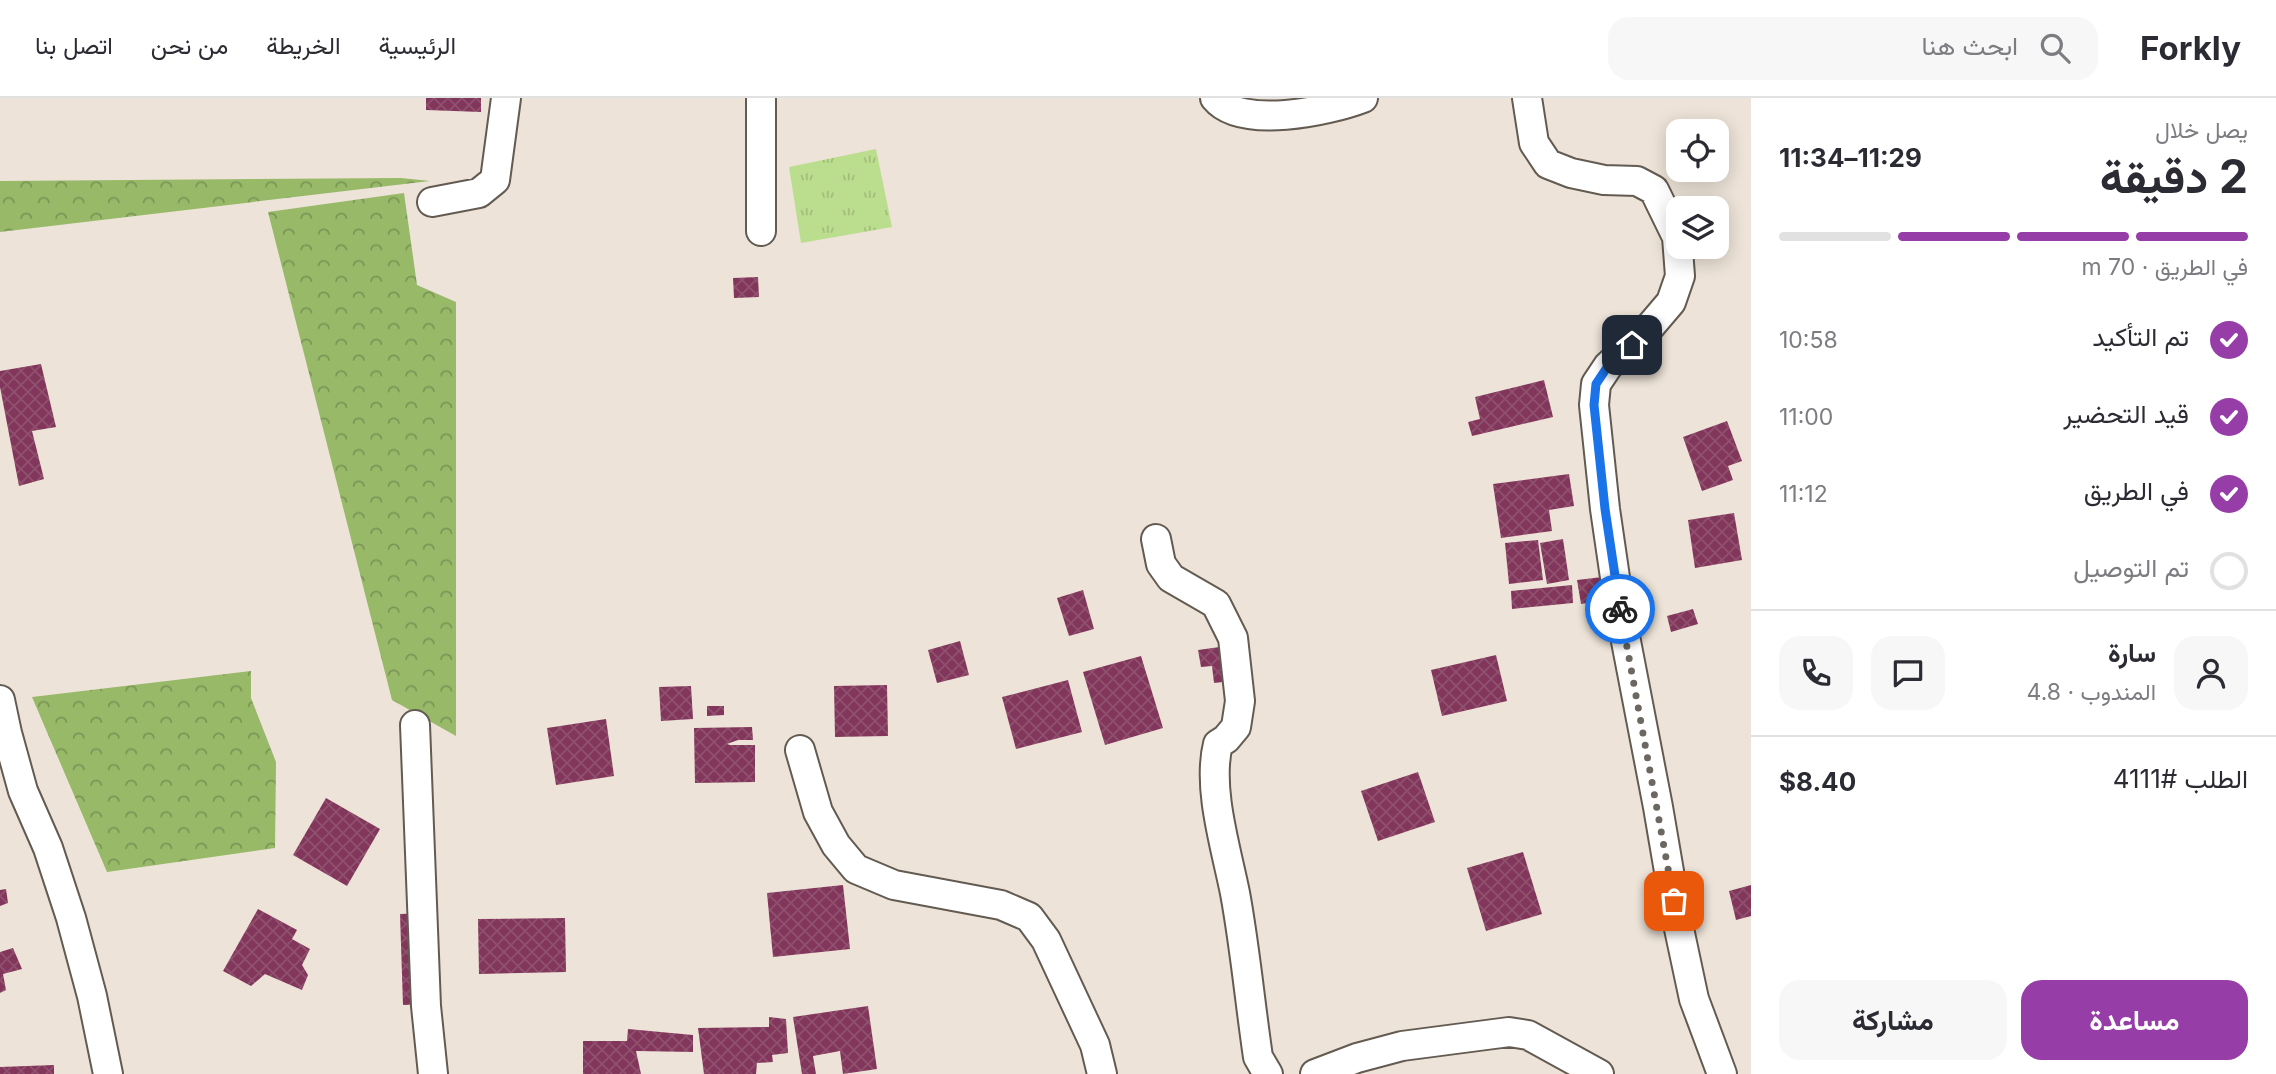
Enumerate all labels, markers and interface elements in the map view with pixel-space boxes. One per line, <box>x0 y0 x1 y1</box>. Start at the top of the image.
search box <box>1608 17 2098 80</box>
text: Forkly <box>2140 28 2241 68</box>
icon: search <box>2036 29 2074 67</box>
text: ابحث هنا <box>1922 30 2018 61</box>
text: اتصل بنا <box>35 31 113 60</box>
text: من نحن <box>151 31 228 60</box>
text: الخريطة <box>266 31 340 60</box>
text: الرئيسية <box>378 31 456 60</box>
text: يصل خلال <box>2155 116 2248 144</box>
map controls <box>1666 119 1729 259</box>
button: locate <box>1666 119 1729 182</box>
text: 11:29–11:34 <box>1779 142 1922 173</box>
text: 2 دقيقة <box>2100 148 2248 204</box>
button: layers <box>1666 196 1729 259</box>
text: في الطريق · 70 m <box>2081 253 2248 281</box>
pin <box>1602 315 1662 375</box>
text: تم التأكيد <box>2092 321 2189 352</box>
icon: check <box>2210 321 2248 359</box>
icon: home <box>1613 326 1651 364</box>
text: 10:58 <box>1779 326 1838 354</box>
text: قيد التحضير <box>2063 398 2189 429</box>
icon: check <box>2210 398 2248 436</box>
text: 11:00 <box>1779 403 1833 431</box>
text: في الطريق <box>2084 475 2189 506</box>
icon: check <box>2210 475 2248 513</box>
text: 11:12 <box>1779 480 1828 508</box>
text: تم التوصيل <box>2073 552 2189 583</box>
courier <box>1585 574 1655 644</box>
icon: bike <box>1601 590 1639 628</box>
button: phone <box>1779 636 1853 710</box>
button: chat <box>1871 636 1945 710</box>
button: person <box>2174 636 2248 710</box>
text: سارة <box>2108 637 2156 668</box>
text: المندوب · 4.8 <box>2027 678 2156 706</box>
text: الطلب #4111 <box>2113 763 2248 794</box>
text: $8.40 <box>1779 766 1856 797</box>
pin <box>1644 871 1704 931</box>
icon: bag <box>1655 882 1693 920</box>
button: مشاركة <box>1779 980 2007 1060</box>
button: مساعدة <box>2021 980 2248 1060</box>

